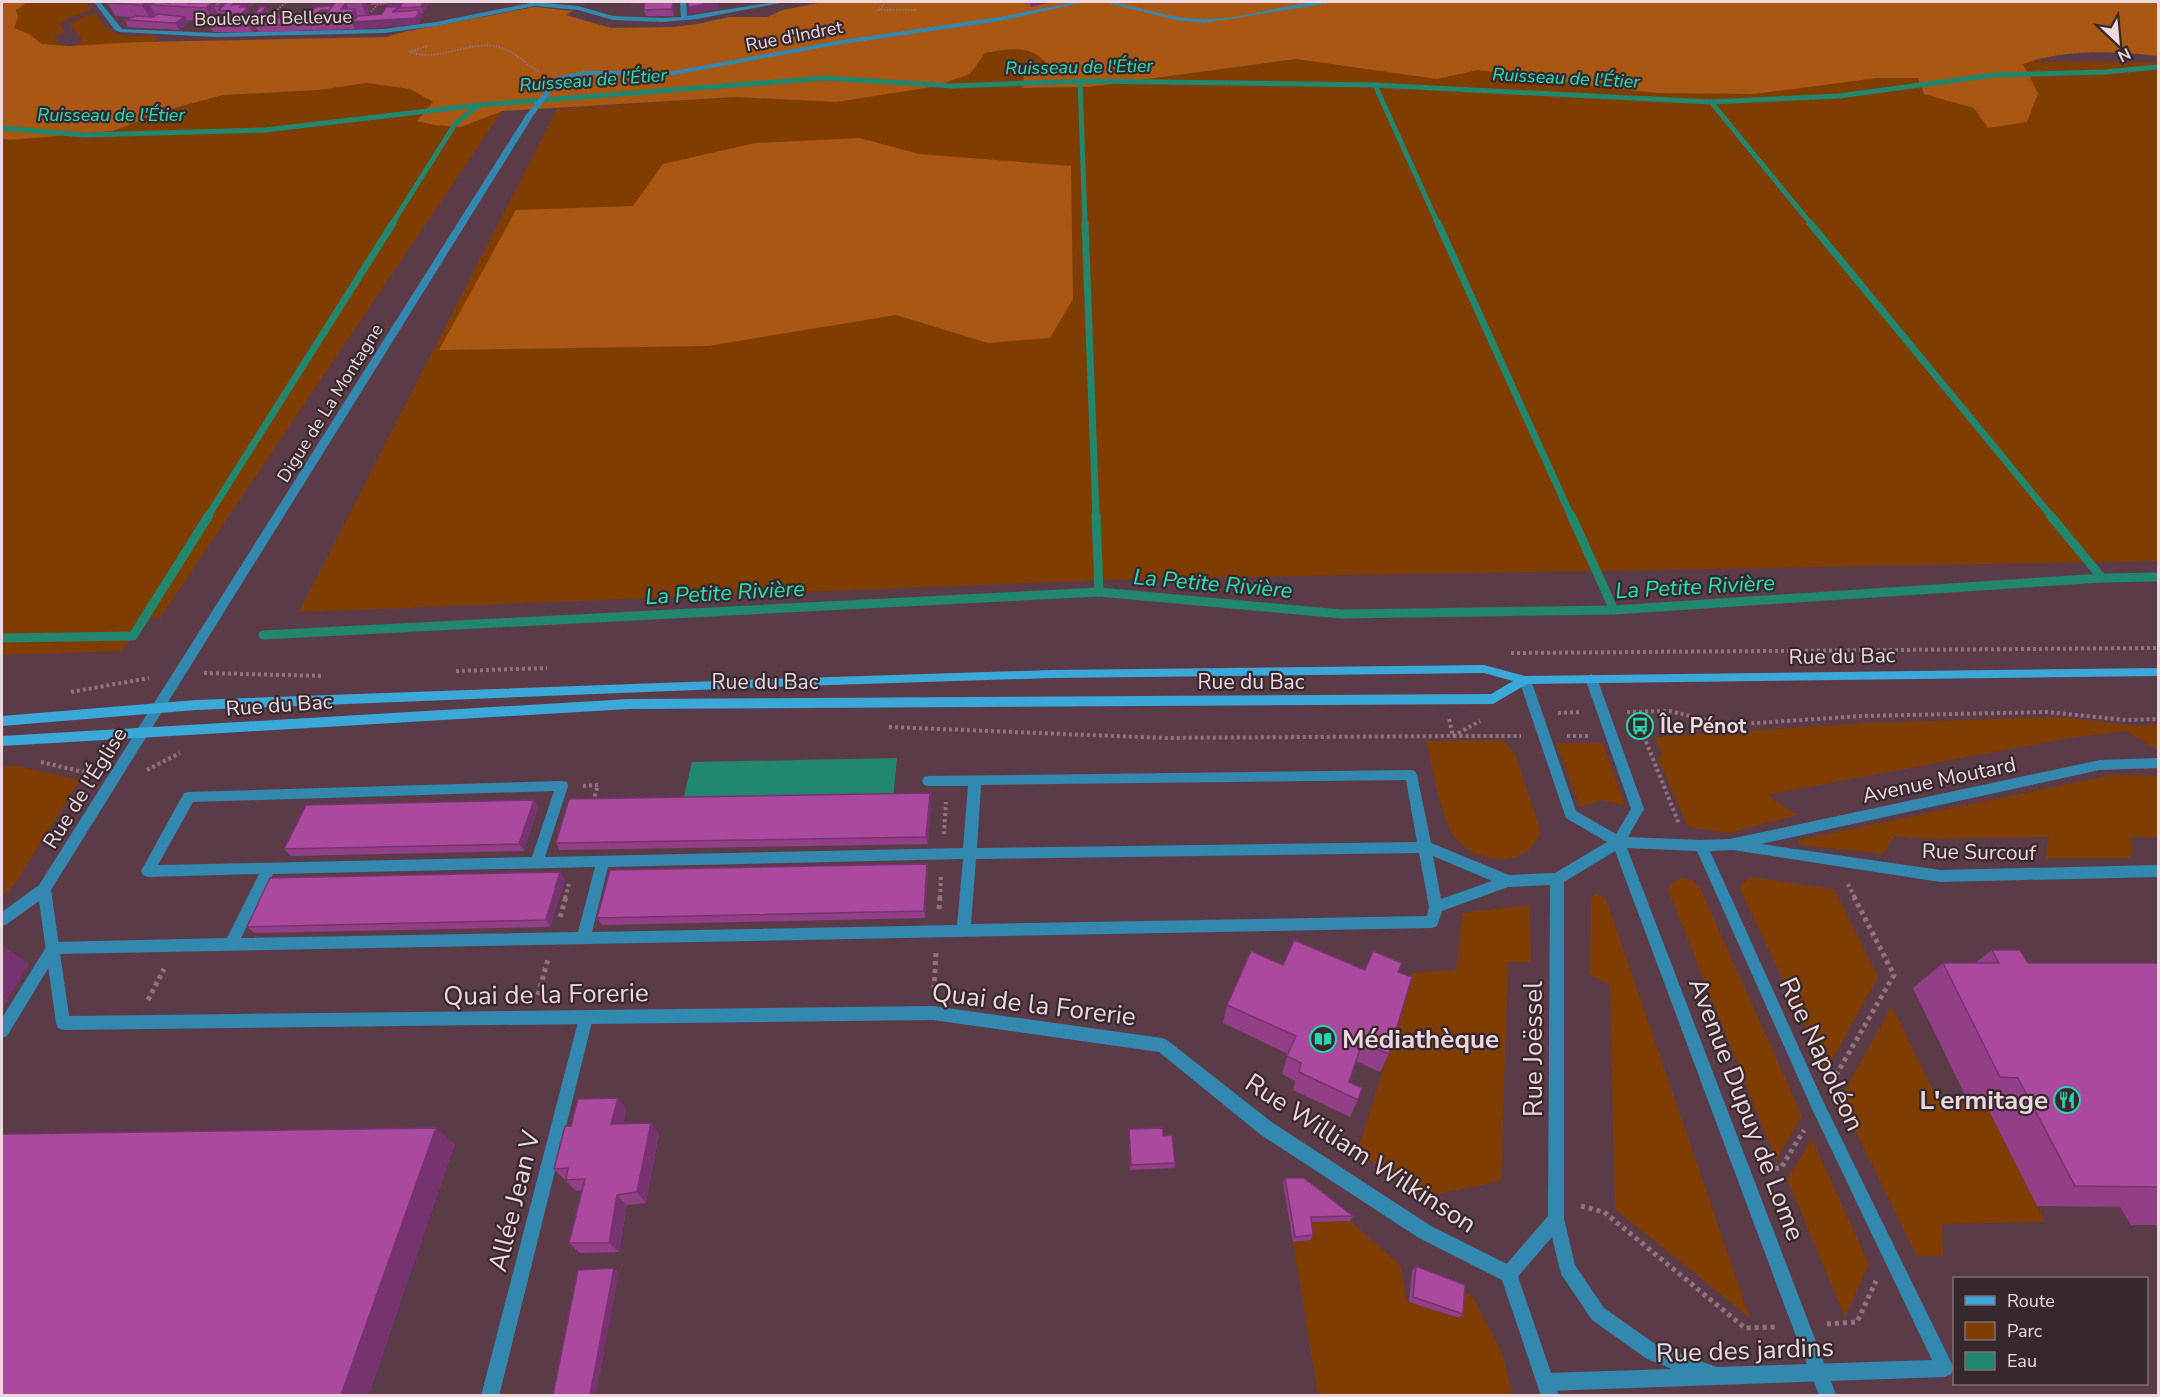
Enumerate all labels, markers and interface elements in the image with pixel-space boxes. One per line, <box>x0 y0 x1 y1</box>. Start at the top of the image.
street label: Boulevard Bellevue <box>194 5 352 31</box>
north arrow <box>2088 12 2148 72</box>
street label: Rue d'Indret <box>743 15 845 57</box>
text: N <box>2114 42 2134 67</box>
water label: Ruisseau de l'Étier <box>1005 54 1154 80</box>
water label: Ruisseau de l'Étier <box>1492 62 1641 94</box>
water label: Ruisseau de l'Étier <box>518 63 668 97</box>
water label: Ruisseau de l'Étier <box>37 103 185 127</box>
street label: Digue de La Montagne <box>271 319 389 487</box>
water label: La Petite Rivière <box>1132 562 1294 606</box>
water label: La Petite Rivière <box>1615 568 1776 606</box>
water label: La Petite Rivière <box>645 574 806 612</box>
street label: Rue du Bac <box>1788 641 1896 671</box>
street label: Rue du Bac <box>712 668 819 696</box>
street label: Rue du Bac <box>1198 668 1305 696</box>
street label: Rue du Bac <box>225 687 334 723</box>
bus stop icon: Île Pénot <box>1625 711 1655 741</box>
place label: Île Pénot <box>1659 712 1747 740</box>
street label: Rue de l'Église <box>37 722 133 854</box>
street label: Avenue Moutard <box>1860 750 2018 810</box>
street label: Rue Surcouf <box>1922 837 2037 867</box>
street label: Rue Napoléon <box>1771 972 1872 1137</box>
street label: Avenue Dupuy de Lome <box>1680 973 1813 1246</box>
street label: Quai de la Forerie <box>443 975 649 1014</box>
street label: Quai de la Forerie <box>930 975 1138 1034</box>
street label: Rue Joëssel <box>1516 981 1551 1117</box>
place label: Médiathèque <box>1342 1022 1499 1057</box>
library icon: Médiathèque <box>1308 1024 1338 1054</box>
street label: Rue William Wilkinson <box>1238 1065 1483 1241</box>
place label: L'ermitage <box>1919 1083 2048 1118</box>
restaurant icon: L'ermitage <box>2052 1085 2082 1115</box>
street label: Allée Jean V <box>480 1127 549 1275</box>
legend <box>1953 1277 2148 1385</box>
text: Route <box>2007 1289 2055 1313</box>
text: Parc <box>2007 1319 2042 1343</box>
street label: Rue des jardins <box>1655 1330 1835 1371</box>
text: Eau <box>2007 1349 2037 1373</box>

